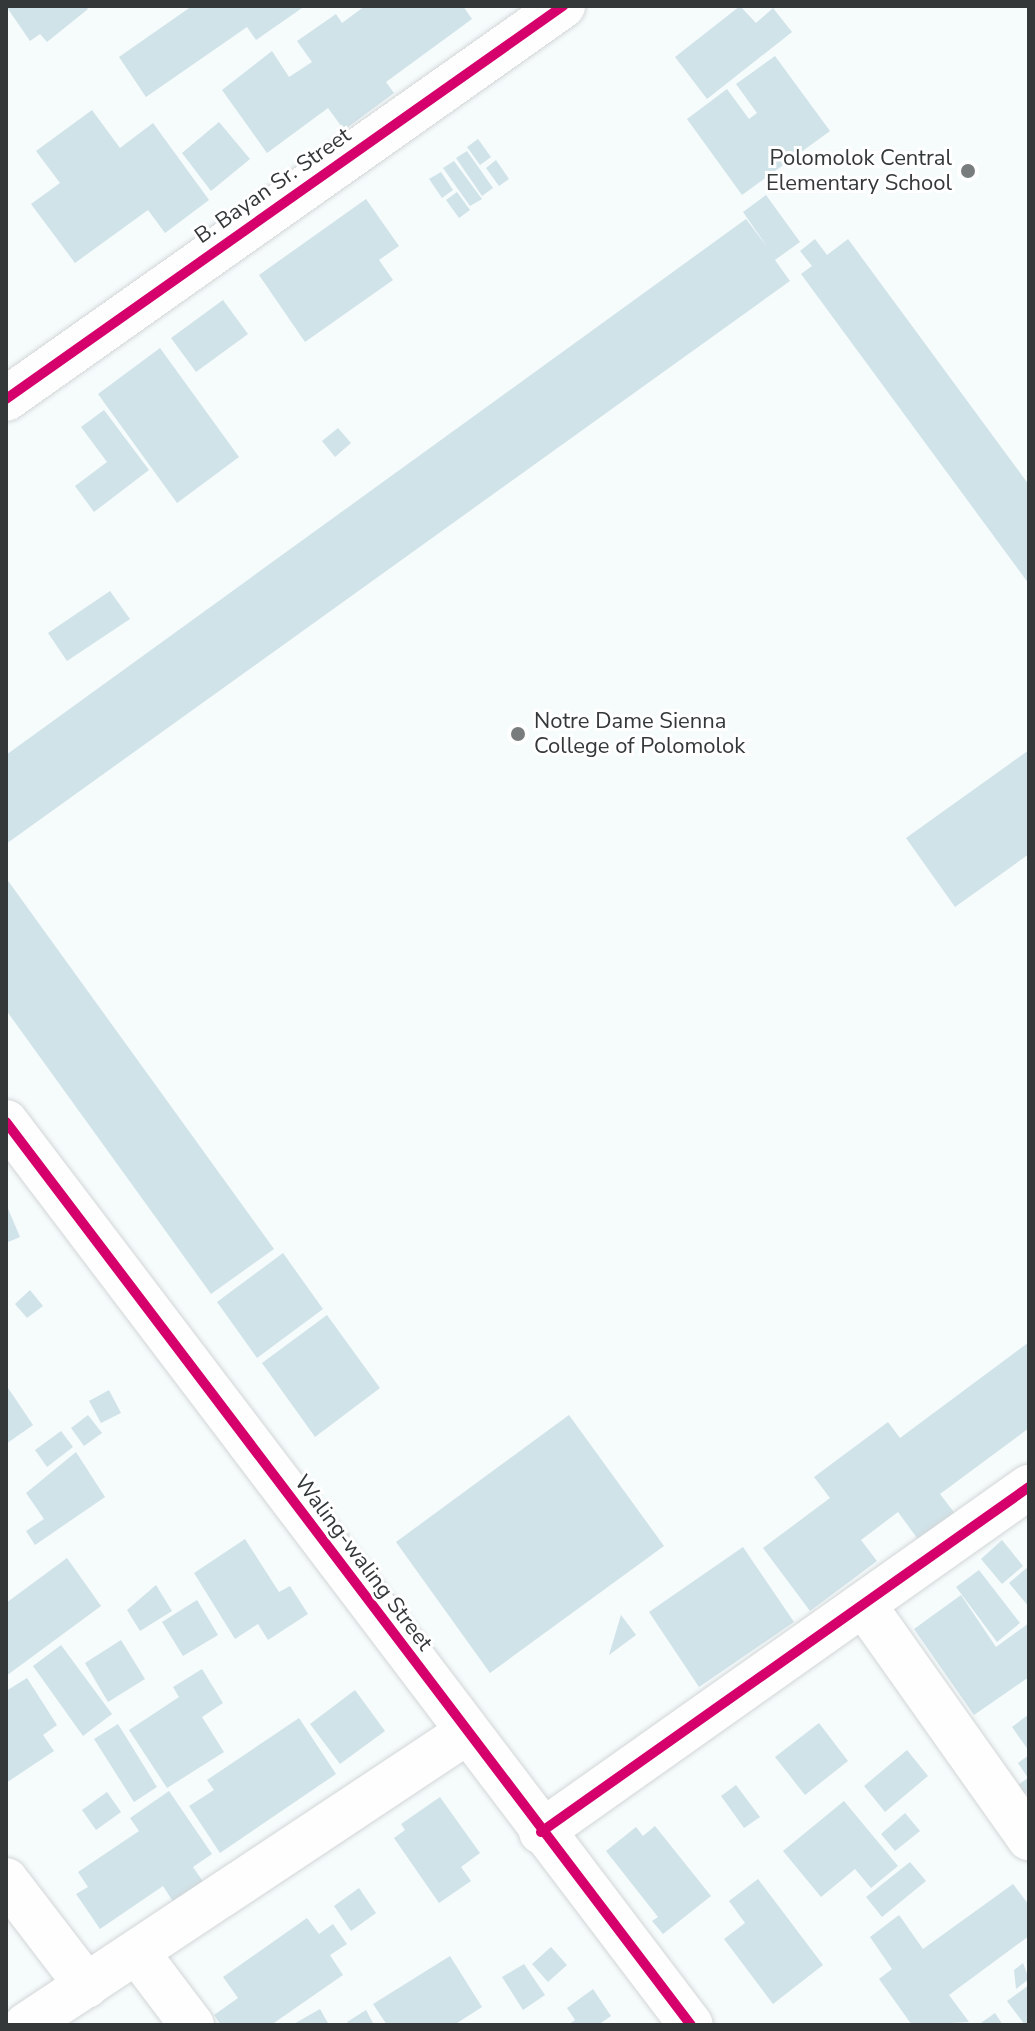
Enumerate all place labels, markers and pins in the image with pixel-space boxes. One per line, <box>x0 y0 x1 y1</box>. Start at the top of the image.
place label: Polomolok Central Elementary School <box>766 145 952 196</box>
marker: Polomolok Central Elementary School <box>959 162 977 180</box>
place label: Notre Dame Sienna College of Polomolok <box>534 708 745 760</box>
marker: Notre Dame Sienna College of Polomolok <box>509 725 527 743</box>

